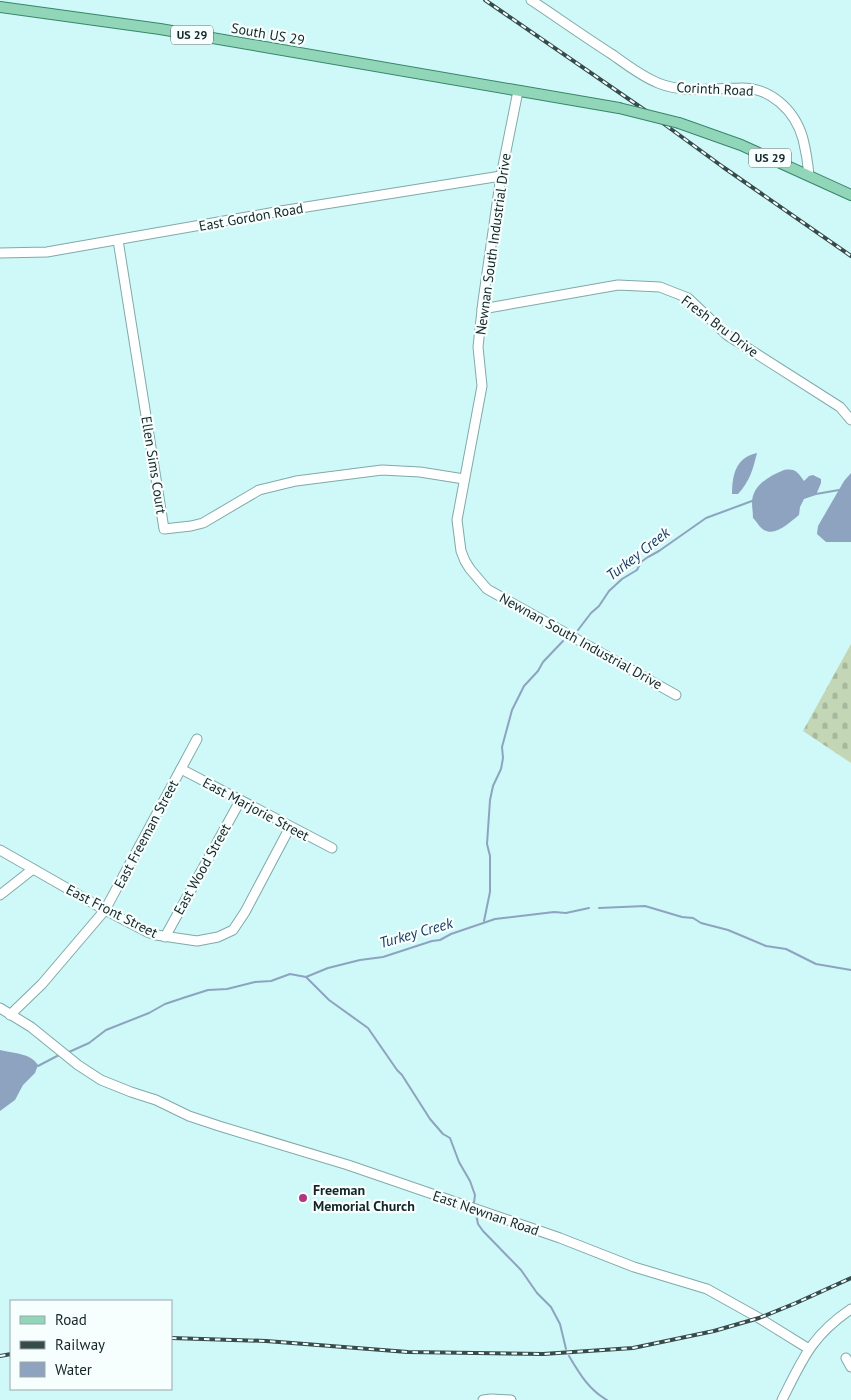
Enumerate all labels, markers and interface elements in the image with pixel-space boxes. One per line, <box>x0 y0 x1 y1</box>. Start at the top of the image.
street label: South US 29 <box>230 19 306 49</box>
road number: US 29 <box>171 26 213 44</box>
street label: Corinth Road <box>676 78 754 100</box>
road number: US 29 <box>749 148 791 168</box>
street label: Newnan South Industrial Drive <box>471 152 515 336</box>
street label: East Gordon Road <box>197 199 305 235</box>
street label: Fresh Bru Drive <box>678 291 762 361</box>
street label: Ellen Sims Court <box>137 415 171 515</box>
water label: Turkey Creek <box>602 522 674 584</box>
street label: Newnan South Industrial Drive <box>496 589 666 693</box>
street label: East Marjorie Street <box>200 773 313 845</box>
street label: East Freeman Street <box>110 776 182 891</box>
street label: East Wood Street <box>169 820 235 918</box>
street label: East Front Street <box>63 880 161 942</box>
water label: Turkey Creek <box>377 913 456 952</box>
place label: Freeman Memorial Church <box>313 1181 415 1215</box>
street label: East Newnan Road <box>431 1186 541 1240</box>
marker: Freeman Memorial Church <box>297 1192 309 1204</box>
legend <box>10 1300 172 1390</box>
text: Road <box>55 1310 87 1329</box>
text: Railway <box>55 1335 105 1354</box>
text: Water <box>55 1360 92 1379</box>

